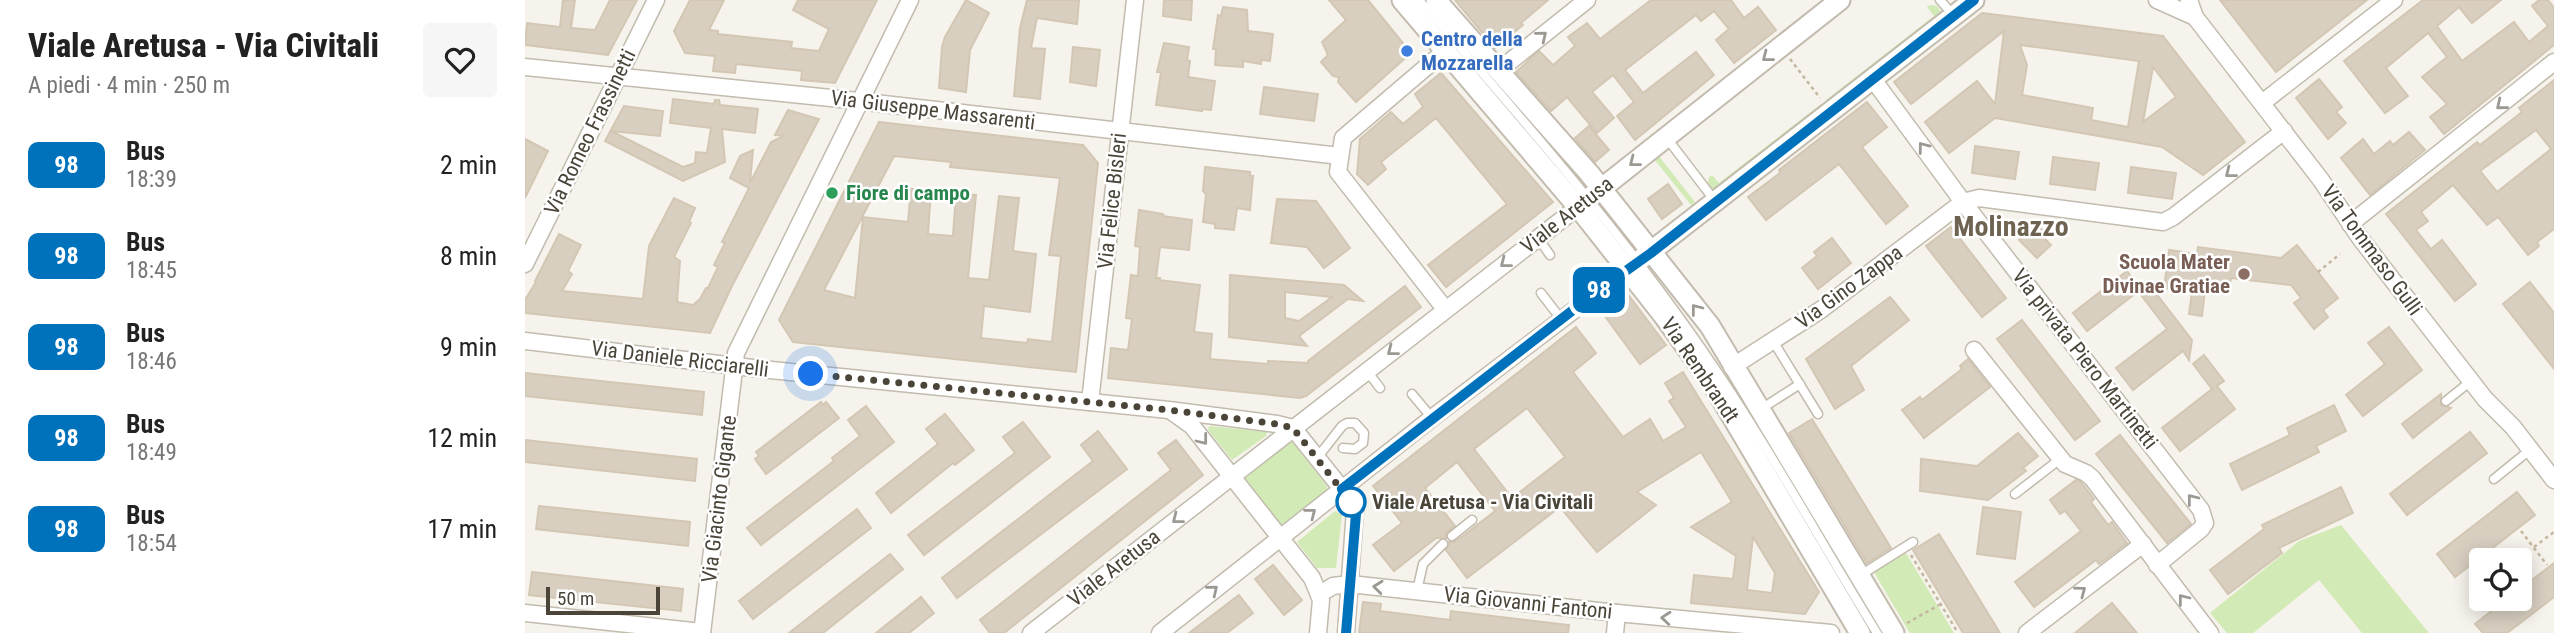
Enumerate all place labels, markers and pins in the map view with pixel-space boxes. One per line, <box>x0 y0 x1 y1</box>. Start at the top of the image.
place label: Centro della Mozzarella <box>1421 27 1523 75</box>
marker: Centro della Mozzarella <box>1399 43 1415 59</box>
place label: Fiore di campo <box>846 181 970 205</box>
marker: Fiore di campo <box>824 185 840 201</box>
place label: Scuola Mater Divinae Gratiae <box>2103 250 2230 298</box>
marker: Scuola Mater Divinae Gratiae <box>2236 266 2252 282</box>
marker: Viale Aretusa - Via Civitali <box>1336 487 1366 517</box>
place label: Viale Aretusa - Via Civitali <box>1372 490 1593 514</box>

